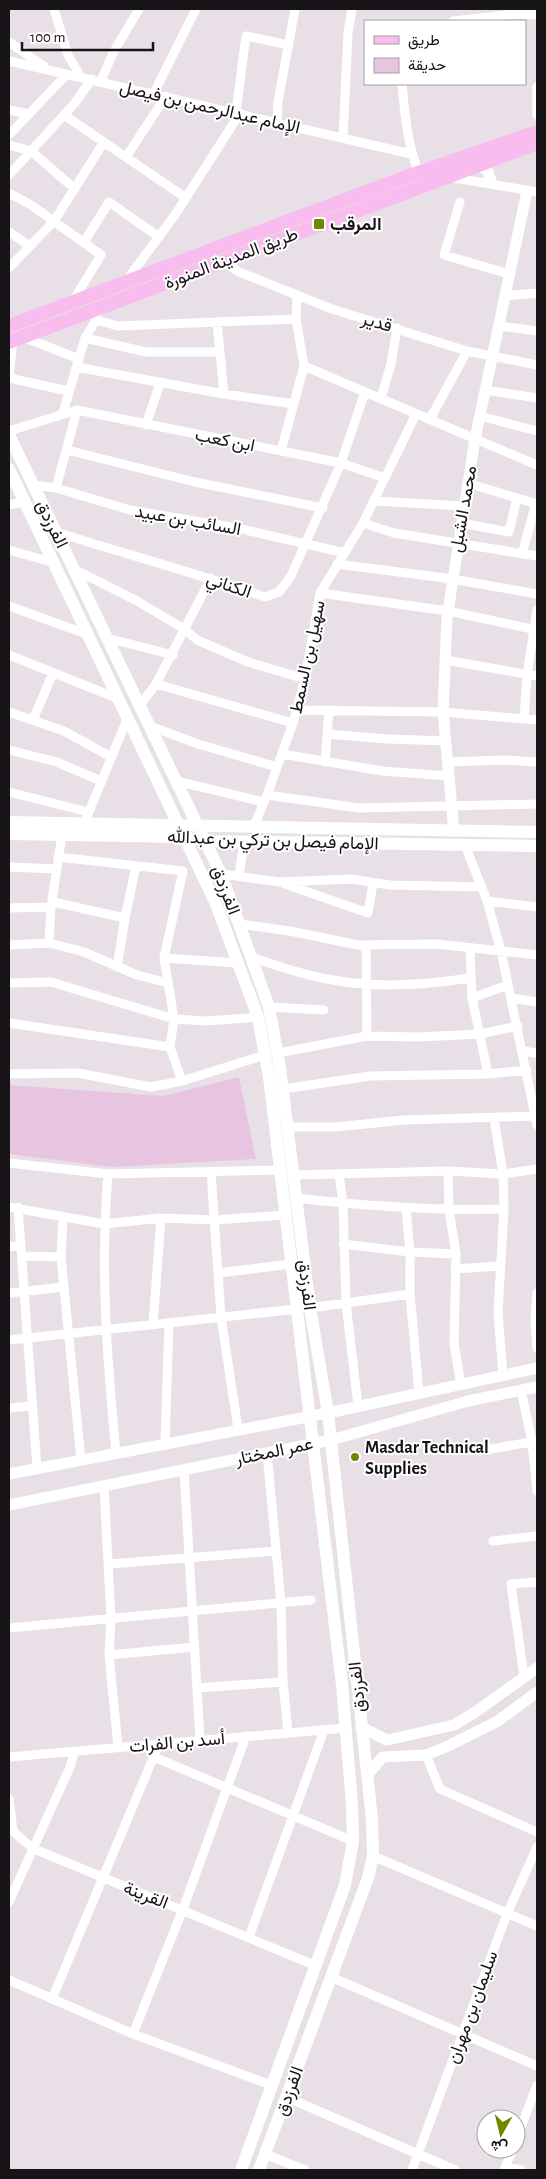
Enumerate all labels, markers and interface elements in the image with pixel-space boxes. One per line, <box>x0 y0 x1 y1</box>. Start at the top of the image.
scale bar <box>22 20 154 52</box>
legend <box>364 20 526 85</box>
text: 100 m <box>30 30 65 45</box>
text: طريق <box>408 33 440 50</box>
text: حديقة <box>408 58 446 74</box>
street label: الإمام عبدالرحمن بن فيصل <box>117 78 302 139</box>
place label: المرقب <box>330 216 382 235</box>
marker: المرقب <box>312 217 326 231</box>
street label: طريق المدينة المنورة <box>162 225 301 294</box>
street label: قدير <box>358 310 394 337</box>
street label: ابن كعب <box>193 426 256 457</box>
street label: محمد الشبل <box>448 464 481 554</box>
street label: الفرزدق <box>31 498 70 552</box>
street label: السائب بن عبيد <box>133 503 242 540</box>
street label: الكناني <box>202 570 253 607</box>
street label: سهيل بن السمط <box>287 599 330 716</box>
street label: الإمام فيصل بن تركي بن عبدالله <box>167 825 379 859</box>
street label: الفرزدق <box>207 863 243 918</box>
street label: الفرزدق <box>293 1259 318 1312</box>
street label: عمر المختار <box>233 1435 315 1470</box>
place label: Masdar Technical Supplies <box>365 1439 489 1478</box>
marker: Masdar Technical Supplies <box>349 1451 361 1463</box>
street label: الفرزدق <box>346 1661 371 1713</box>
street label: أسد بن الفرات <box>128 1728 226 1757</box>
street label: القرينة <box>120 1879 170 1914</box>
street label: سليمان بن مهران <box>444 1949 503 2066</box>
street label: الفرزدق <box>273 2064 308 2119</box>
north arrow <box>476 2109 526 2159</box>
text: ش <box>490 2137 509 2154</box>

